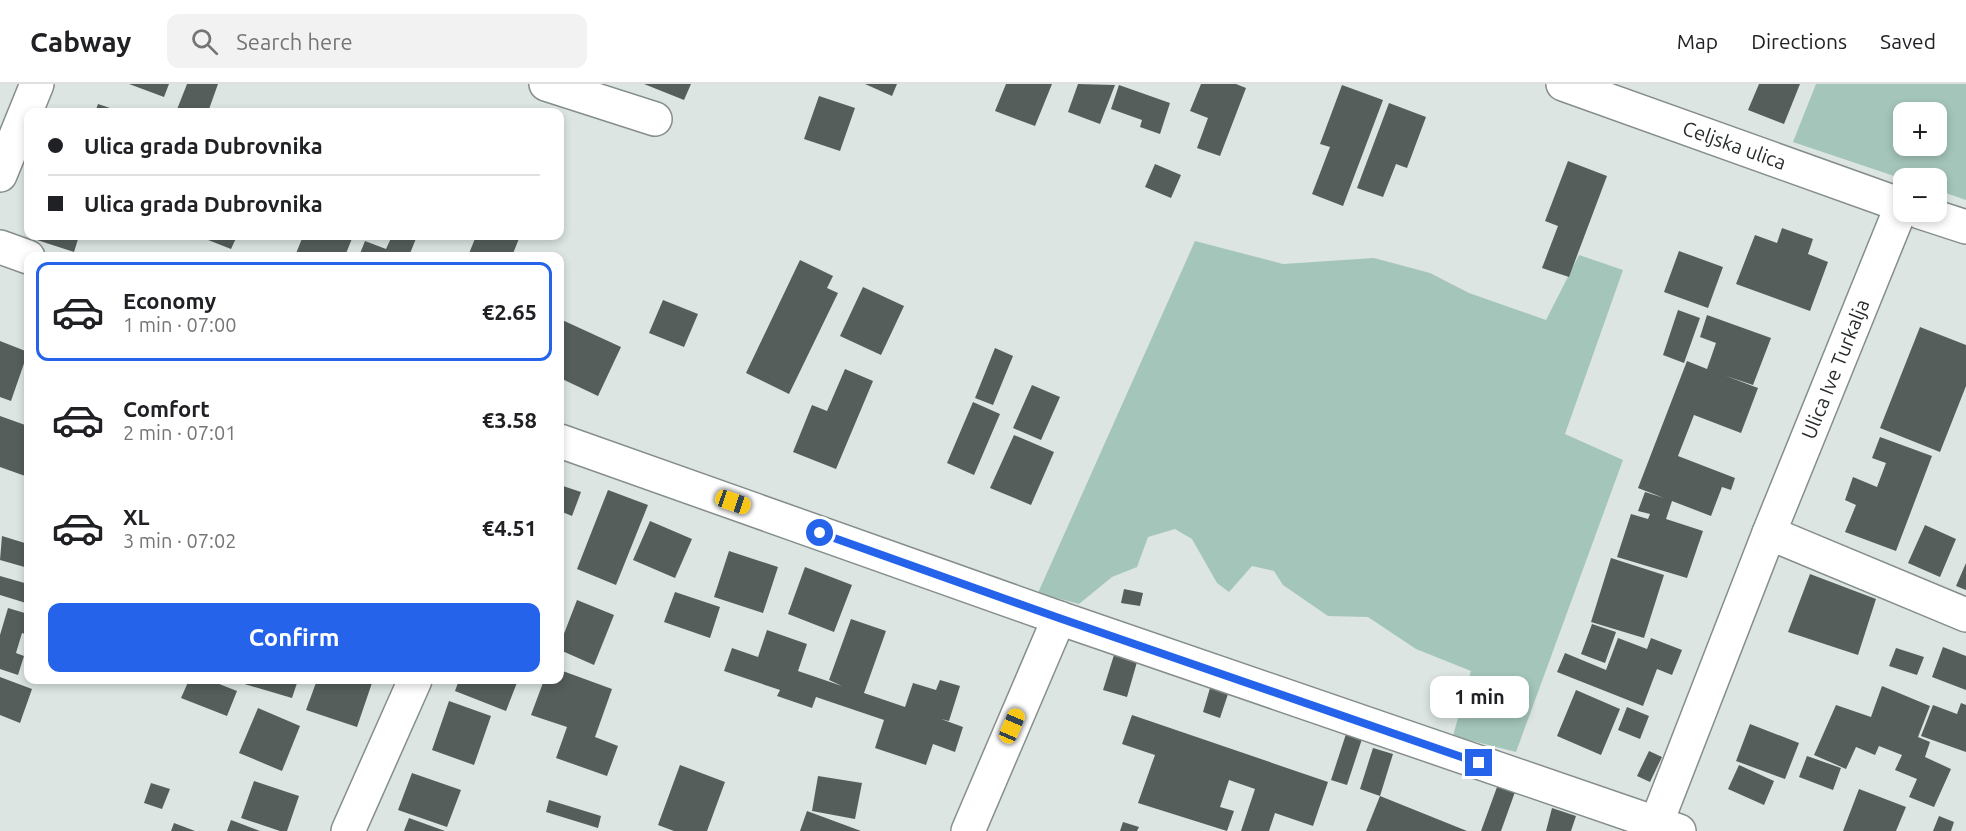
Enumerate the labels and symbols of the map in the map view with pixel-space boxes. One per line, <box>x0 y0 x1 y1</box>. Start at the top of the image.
street label: Celjska ulica <box>1680 116 1789 174</box>
street label: Ulica Ive Turkalja <box>1796 296 1874 442</box>
car <box>713 488 753 516</box>
route start <box>806 519 833 546</box>
callout: 1 min <box>1430 676 1528 718</box>
car <box>997 706 1027 746</box>
route end <box>1465 749 1492 776</box>

